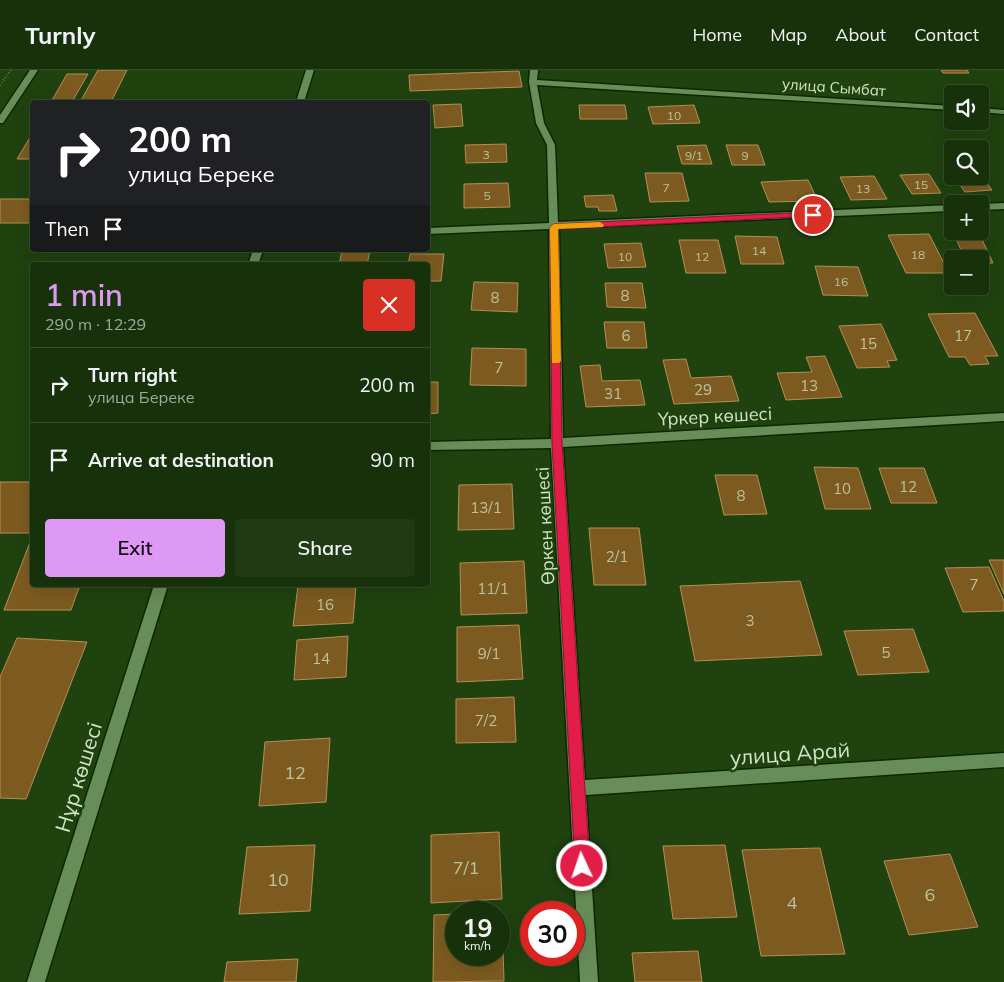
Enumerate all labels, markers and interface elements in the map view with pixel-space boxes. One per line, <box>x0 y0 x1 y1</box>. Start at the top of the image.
text: Turnly <box>25 20 96 50</box>
text: Home <box>692 23 742 46</box>
text: Map <box>770 23 807 46</box>
text: About <box>835 23 886 46</box>
text: Contact <box>914 23 979 46</box>
street label: улица Сымбат <box>782 74 887 100</box>
map controls <box>944 85 989 295</box>
button: sound <box>944 85 989 130</box>
house number: 10 <box>667 108 681 123</box>
text: 200 m <box>128 117 232 161</box>
icon: right <box>45 120 110 185</box>
button: search <box>944 140 989 185</box>
house number: 3 <box>482 147 490 162</box>
house number: 9/1 <box>685 148 703 163</box>
house number: 9 <box>741 148 749 163</box>
text: улица Береке <box>128 160 275 188</box>
house number: 15 <box>914 177 928 192</box>
house number: 7 <box>662 180 670 195</box>
house number: 13 <box>856 181 870 196</box>
house number: 5 <box>483 188 491 203</box>
pin <box>792 194 834 236</box>
button: + <box>944 195 989 240</box>
icon: arrive <box>799 201 827 229</box>
icon: arrive <box>99 215 127 243</box>
text: Then <box>45 217 89 241</box>
house number: 14 <box>752 243 766 258</box>
house number: 18 <box>911 247 925 262</box>
house number: 10 <box>618 249 632 264</box>
house number: 12 <box>695 249 709 264</box>
button: − <box>944 250 989 295</box>
house number: 16 <box>834 274 848 289</box>
text: 1 min <box>45 276 123 314</box>
button: close <box>363 279 415 331</box>
house number: 8 <box>620 286 630 305</box>
house number: 8 <box>490 288 500 307</box>
text: 290 m · 12:29 <box>45 314 146 334</box>
house number: 6 <box>621 326 631 345</box>
house number: 17 <box>954 326 972 345</box>
house number: 15 <box>859 334 877 353</box>
house number: 7 <box>494 358 504 377</box>
text: Turn right <box>88 363 177 387</box>
icon: right <box>45 371 73 399</box>
text: 200 m <box>359 373 415 397</box>
house number: 13 <box>800 376 818 395</box>
house number: 29 <box>694 380 712 399</box>
house number: 31 <box>604 384 622 403</box>
text: улица Береке <box>88 387 195 407</box>
street label: Үркер көшесі <box>656 402 773 431</box>
icon: arrive <box>45 446 73 474</box>
text: Arrive at destination <box>88 448 274 472</box>
text: 90 m <box>371 448 415 472</box>
street label: Өркен көшесі <box>530 466 560 586</box>
house number: 12 <box>899 477 917 496</box>
house number: 10 <box>833 479 851 498</box>
house number: 8 <box>736 486 746 505</box>
house number: 13/1 <box>470 498 502 517</box>
button: Exit <box>45 519 225 577</box>
button: Share <box>235 519 415 577</box>
house number: 2/1 <box>606 547 628 566</box>
house number: 7 <box>969 575 979 594</box>
house number: 11/1 <box>477 579 509 598</box>
house number: 16 <box>316 595 334 614</box>
house number: 3 <box>745 611 755 630</box>
house number: 5 <box>881 643 891 662</box>
house number: 9/1 <box>478 644 500 663</box>
house number: 14 <box>312 649 330 668</box>
house number: 7/2 <box>475 711 497 730</box>
street label: Нұр көшесі <box>49 719 107 835</box>
street label: улица Арай <box>729 736 851 770</box>
house number: 12 <box>284 761 306 784</box>
position arrow <box>555 839 607 891</box>
house number: 7/1 <box>453 856 479 879</box>
house number: 10 <box>267 868 289 891</box>
house number: 6 <box>925 883 935 906</box>
house number: 4 <box>787 891 798 914</box>
speed limit sign: 30 <box>520 901 585 966</box>
text: 19 <box>462 912 493 943</box>
text: km/h <box>464 938 491 953</box>

